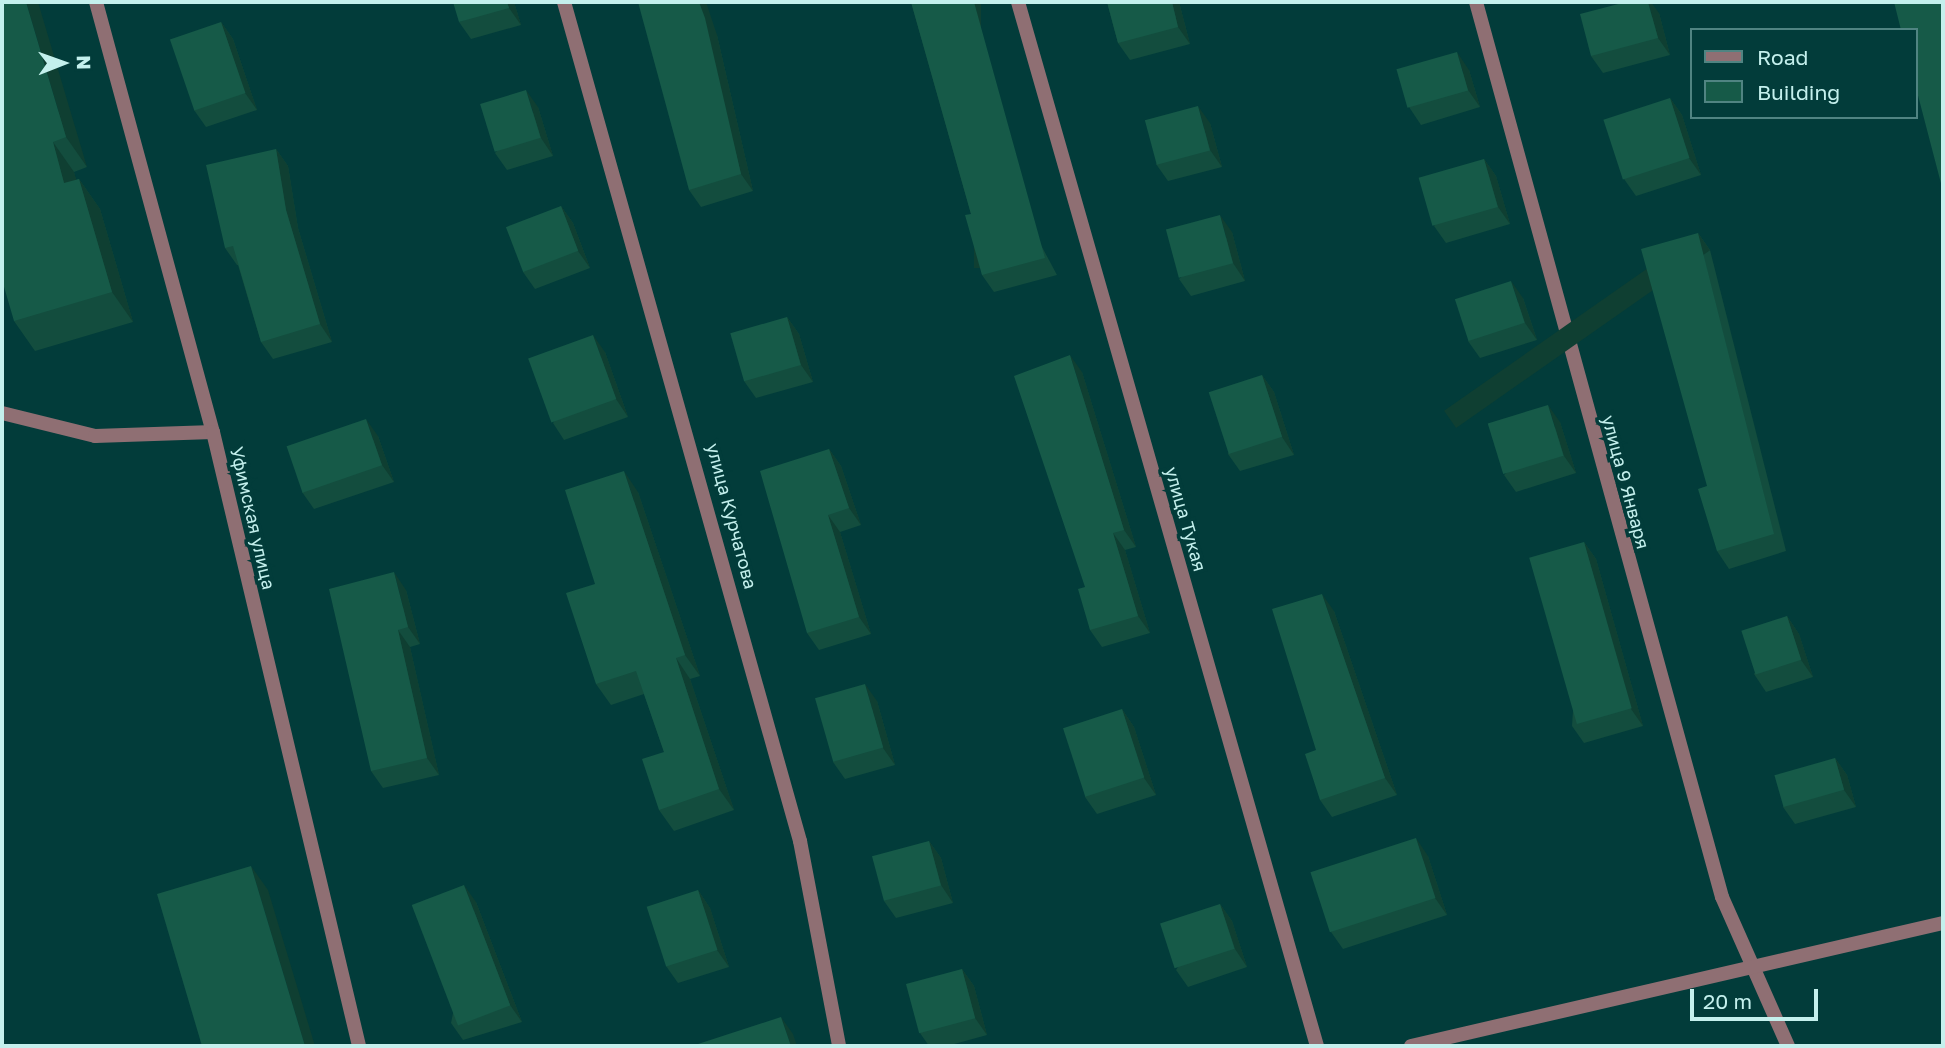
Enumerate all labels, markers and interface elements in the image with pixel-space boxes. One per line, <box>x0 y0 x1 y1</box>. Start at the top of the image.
north arrow <box>28 28 98 98</box>
legend <box>1689 28 1917 119</box>
text: Road <box>1757 44 1808 70</box>
text: N <box>73 55 96 70</box>
text: Building <box>1757 79 1840 105</box>
street label: улица 9 Января <box>1598 413 1654 551</box>
street label: улица Курчатова <box>702 441 762 591</box>
street label: Уфимская улица <box>226 444 280 592</box>
street label: улица Тукая <box>1161 464 1211 574</box>
scale bar <box>1693 974 1821 1018</box>
text: 20 m <box>1703 988 1752 1014</box>

